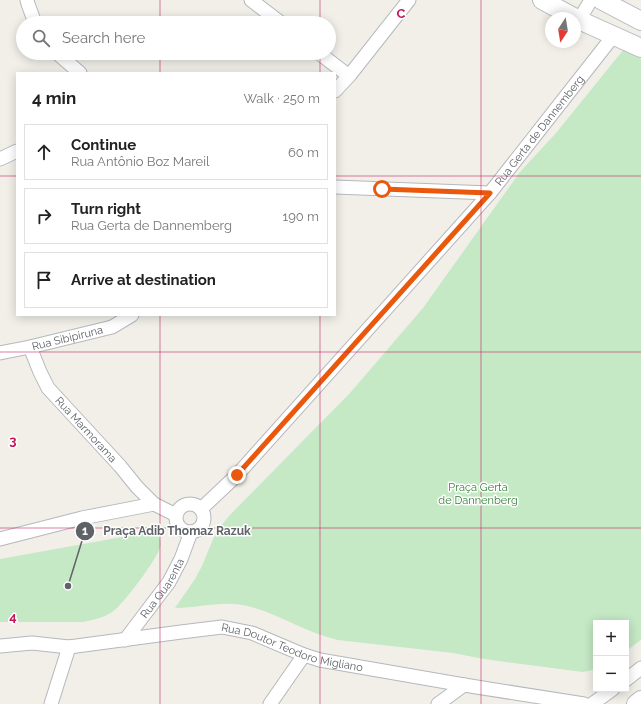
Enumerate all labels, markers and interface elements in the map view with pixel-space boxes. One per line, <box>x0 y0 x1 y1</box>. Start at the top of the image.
text: C <box>397 6 406 21</box>
north arrow <box>545 12 581 48</box>
search box <box>16 16 336 60</box>
icon: search <box>30 27 52 49</box>
text: Search here <box>62 29 145 47</box>
street label: Rua Gerta de Dannemberg <box>492 73 586 188</box>
text: 4 min <box>32 88 76 108</box>
text: Walk · 250 m <box>243 91 320 106</box>
text: Continue <box>71 136 136 154</box>
icon: ahead <box>33 141 55 163</box>
text: 60 m <box>288 145 319 160</box>
text: Rua Antônio Boz Mareil <box>71 154 210 169</box>
route start <box>373 180 391 198</box>
text: Turn right <box>71 200 141 218</box>
icon: right <box>33 205 55 227</box>
text: 190 m <box>283 209 319 224</box>
text: Rua Gerta de Dannemberg <box>71 218 232 233</box>
icon: arrive <box>33 269 55 291</box>
text: Arrive at destination <box>71 271 216 289</box>
street label: Rua Sibipiruna <box>30 323 104 353</box>
street label: Rua Marmorama <box>53 394 120 465</box>
text: 3 <box>9 433 17 448</box>
route end <box>228 466 246 484</box>
park label: Praça Gerta de Dannenberg <box>438 481 518 507</box>
callout: Praça Adib Thomaz Razuk <box>75 519 260 543</box>
text: 1 <box>82 524 88 538</box>
text: Praça Adib Thomaz Razuk <box>103 524 251 538</box>
street label: Rua Quarenta <box>138 556 187 621</box>
text: 4 <box>9 609 17 624</box>
map controls <box>593 620 629 692</box>
button: + <box>593 620 629 656</box>
street label: Rua Doutor Teodoro Migliano <box>220 621 364 674</box>
button: − <box>593 656 629 692</box>

